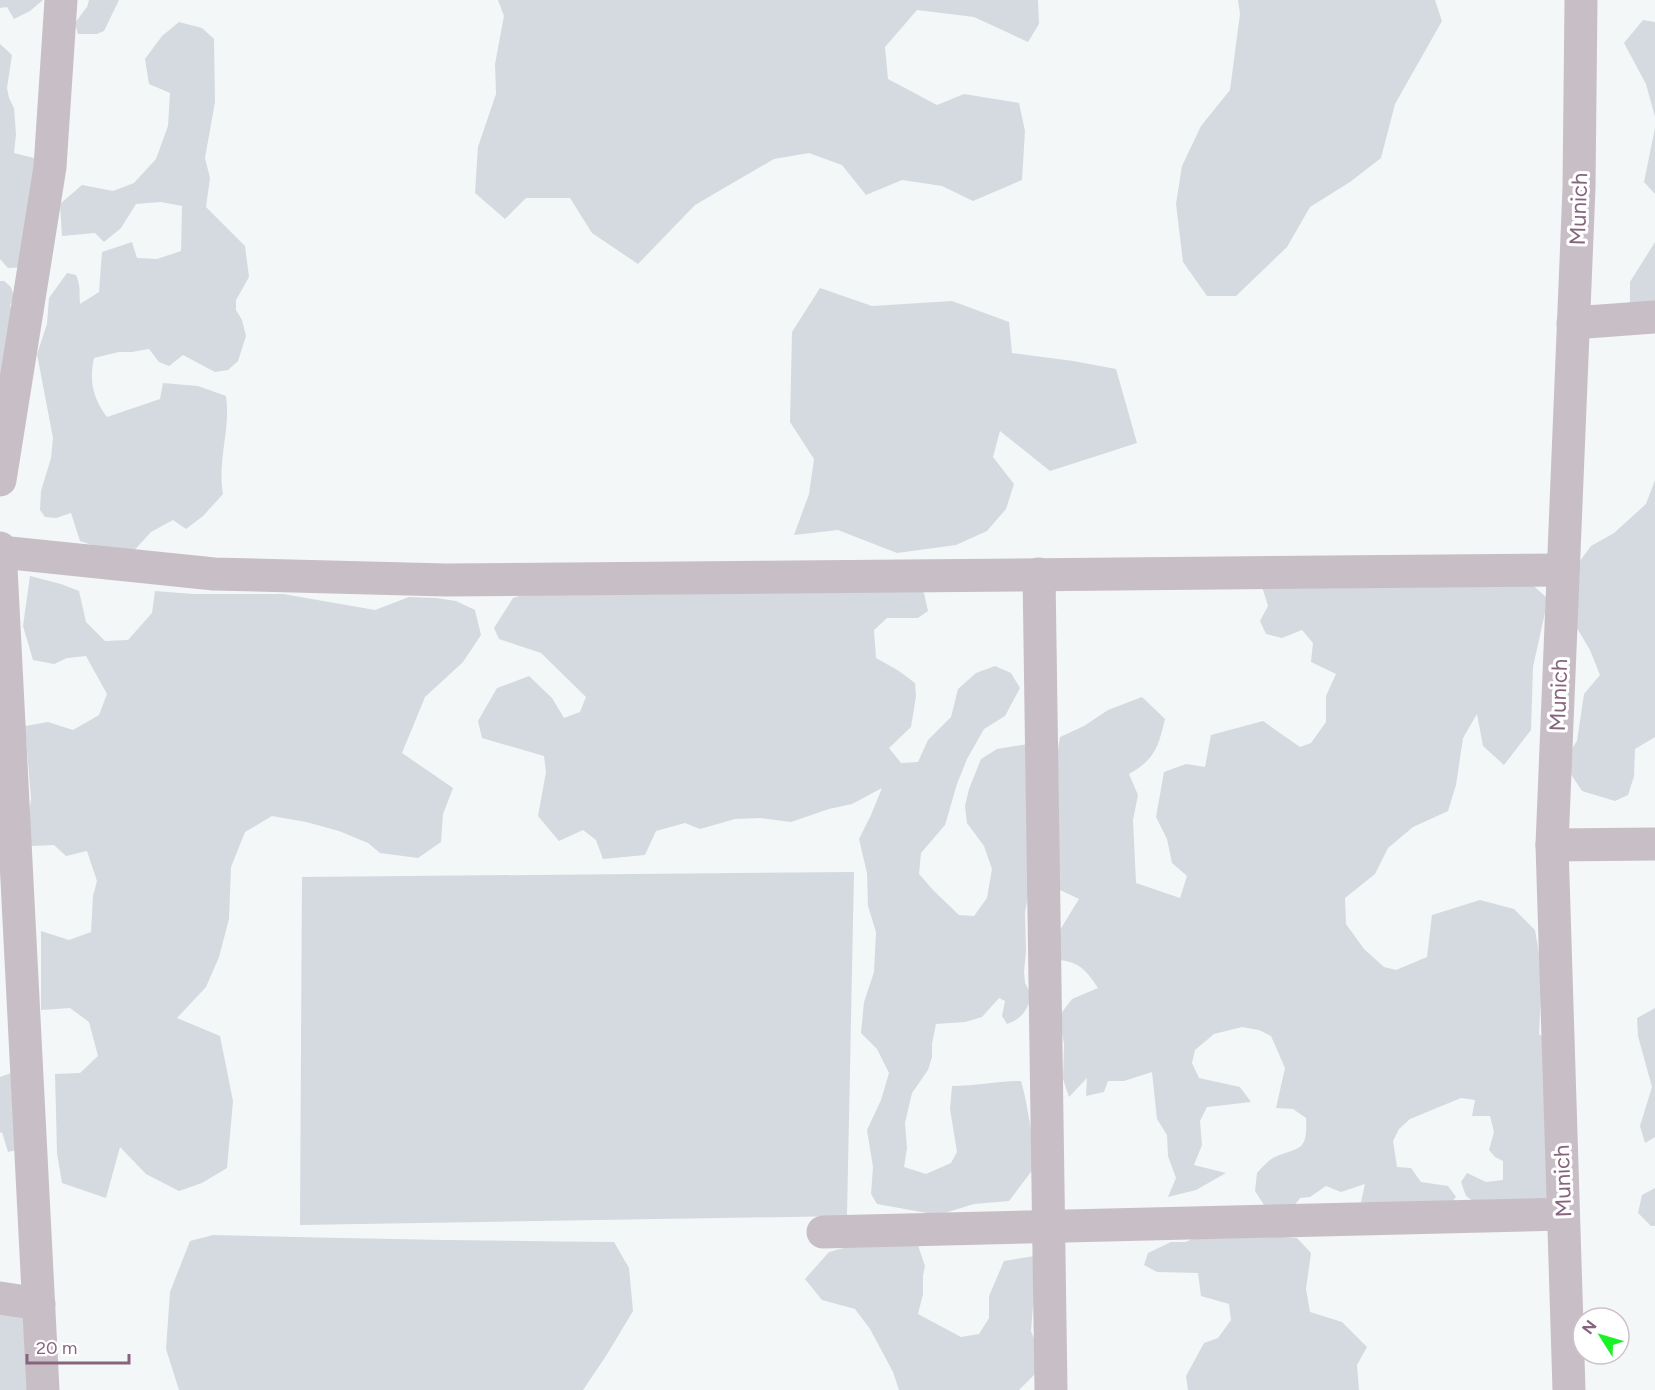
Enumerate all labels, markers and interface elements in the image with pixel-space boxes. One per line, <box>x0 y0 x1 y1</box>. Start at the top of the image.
street label: Munich <box>1564 172 1593 246</box>
street label: Munich <box>1544 658 1573 732</box>
street label: Munich <box>1548 1144 1577 1218</box>
north arrow <box>1571 1306 1631 1366</box>
text: N <box>1578 1317 1601 1338</box>
scale bar <box>27 1327 129 1365</box>
text: 20 m <box>36 1337 77 1359</box>

